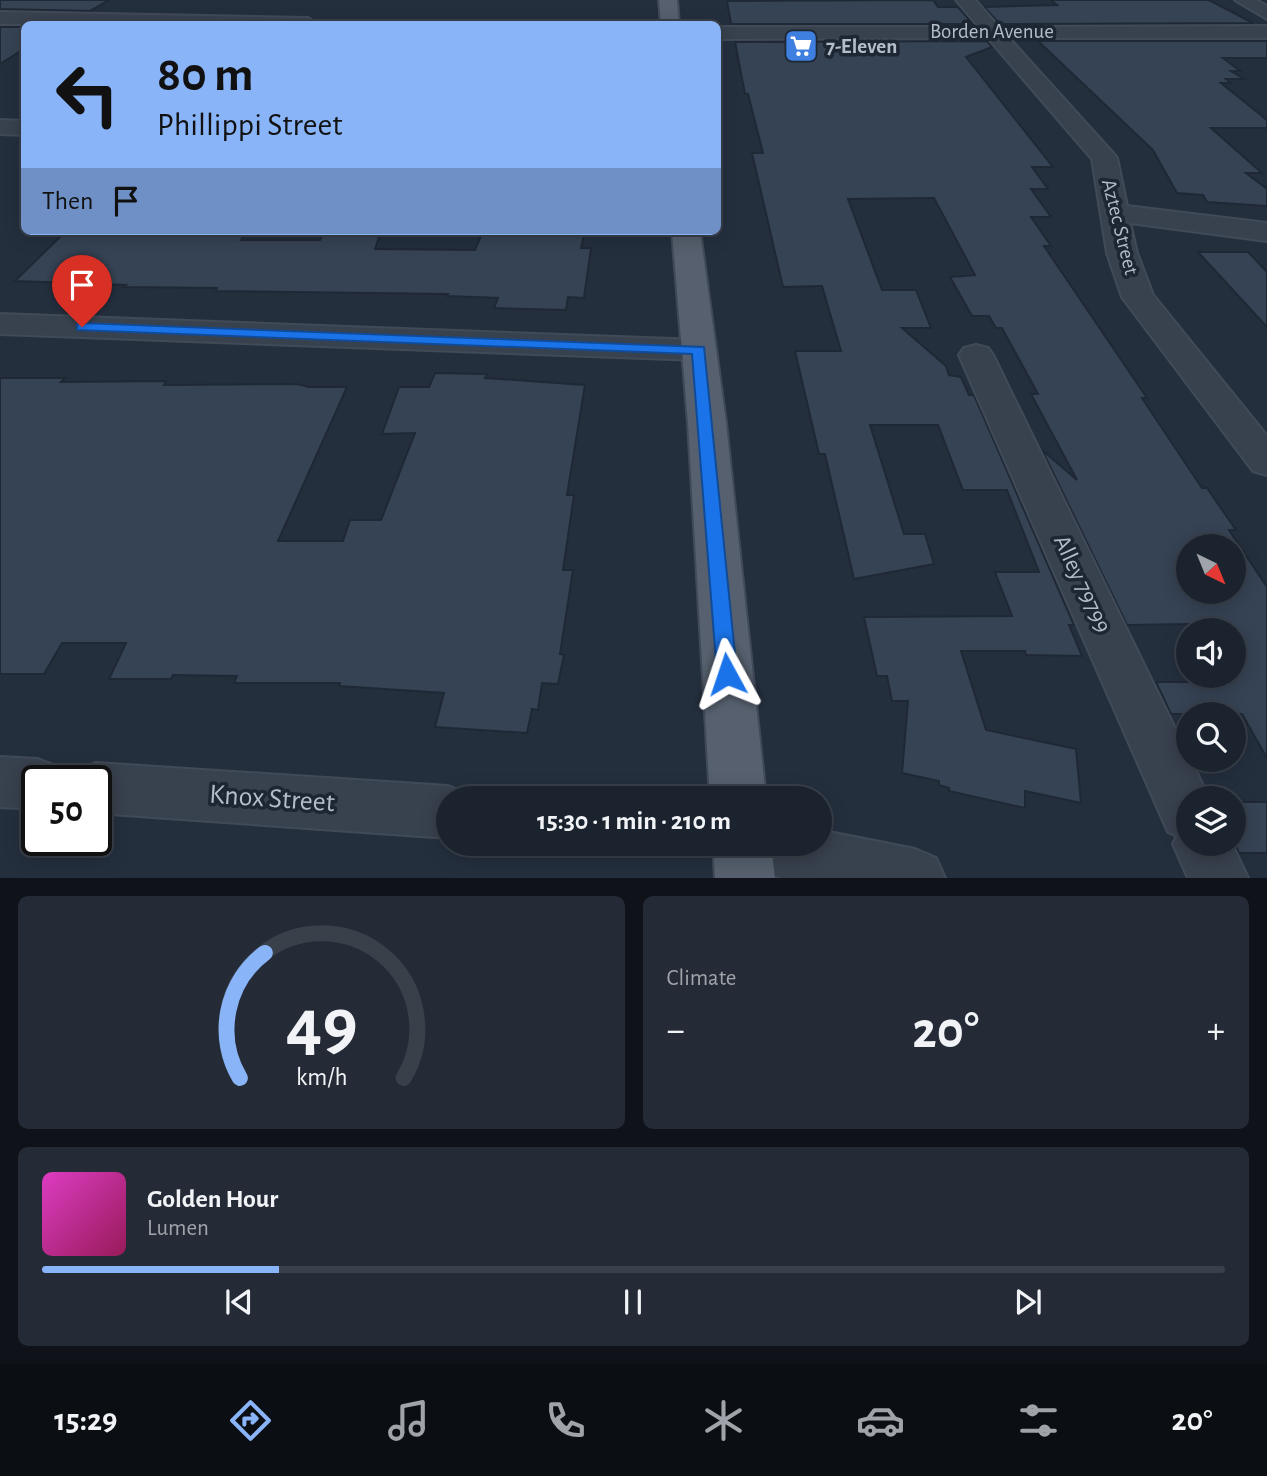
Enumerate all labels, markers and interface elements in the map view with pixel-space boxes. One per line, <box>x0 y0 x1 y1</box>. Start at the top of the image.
street label: Borden Avenue <box>930 21 1054 42</box>
supermarket icon: 7-Eleven <box>782 27 820 65</box>
place label: 7-Eleven <box>826 36 897 57</box>
icon: left <box>42 49 133 140</box>
text: 80 m <box>157 51 254 100</box>
text: Phillippi Street <box>157 109 343 141</box>
street label: Aztec Street <box>1098 177 1142 277</box>
icon: arrive <box>107 182 145 220</box>
text: Then <box>42 188 93 214</box>
pin <box>52 255 112 327</box>
icon: arrive <box>63 266 101 304</box>
street label: Alley 79799 <box>1049 531 1115 637</box>
north arrow <box>1176 534 1246 604</box>
map controls <box>1176 534 1246 856</box>
button: sound <box>1176 618 1246 688</box>
position arrow <box>690 637 764 711</box>
button: search <box>1176 702 1246 772</box>
speed limit sign: 50 <box>21 765 112 856</box>
street label: Knox Street <box>208 781 336 817</box>
button: layers <box>1176 786 1246 856</box>
text: 15:30 · 1 min · 210 m <box>537 808 731 834</box>
text: Climate <box>667 967 736 990</box>
text: 49 <box>285 991 357 1064</box>
text: 20° <box>912 1005 979 1057</box>
text: − <box>667 1012 685 1050</box>
text: + <box>1207 1012 1225 1050</box>
text: km/h <box>295 1065 347 1090</box>
text: Golden Hour <box>147 1186 278 1212</box>
text: Lumen <box>147 1217 209 1240</box>
icon: previous <box>220 1283 258 1321</box>
icon: pause <box>614 1283 652 1321</box>
icon: next <box>1009 1283 1047 1321</box>
icon: directions <box>226 1396 275 1445</box>
icon: music <box>384 1396 433 1445</box>
icon: phone <box>541 1396 590 1445</box>
icon: climate <box>699 1396 748 1445</box>
icon: car <box>856 1396 905 1445</box>
icon: filters <box>1014 1396 1063 1445</box>
text: 15:29 <box>54 1404 117 1436</box>
text: 20° <box>1172 1404 1213 1436</box>

